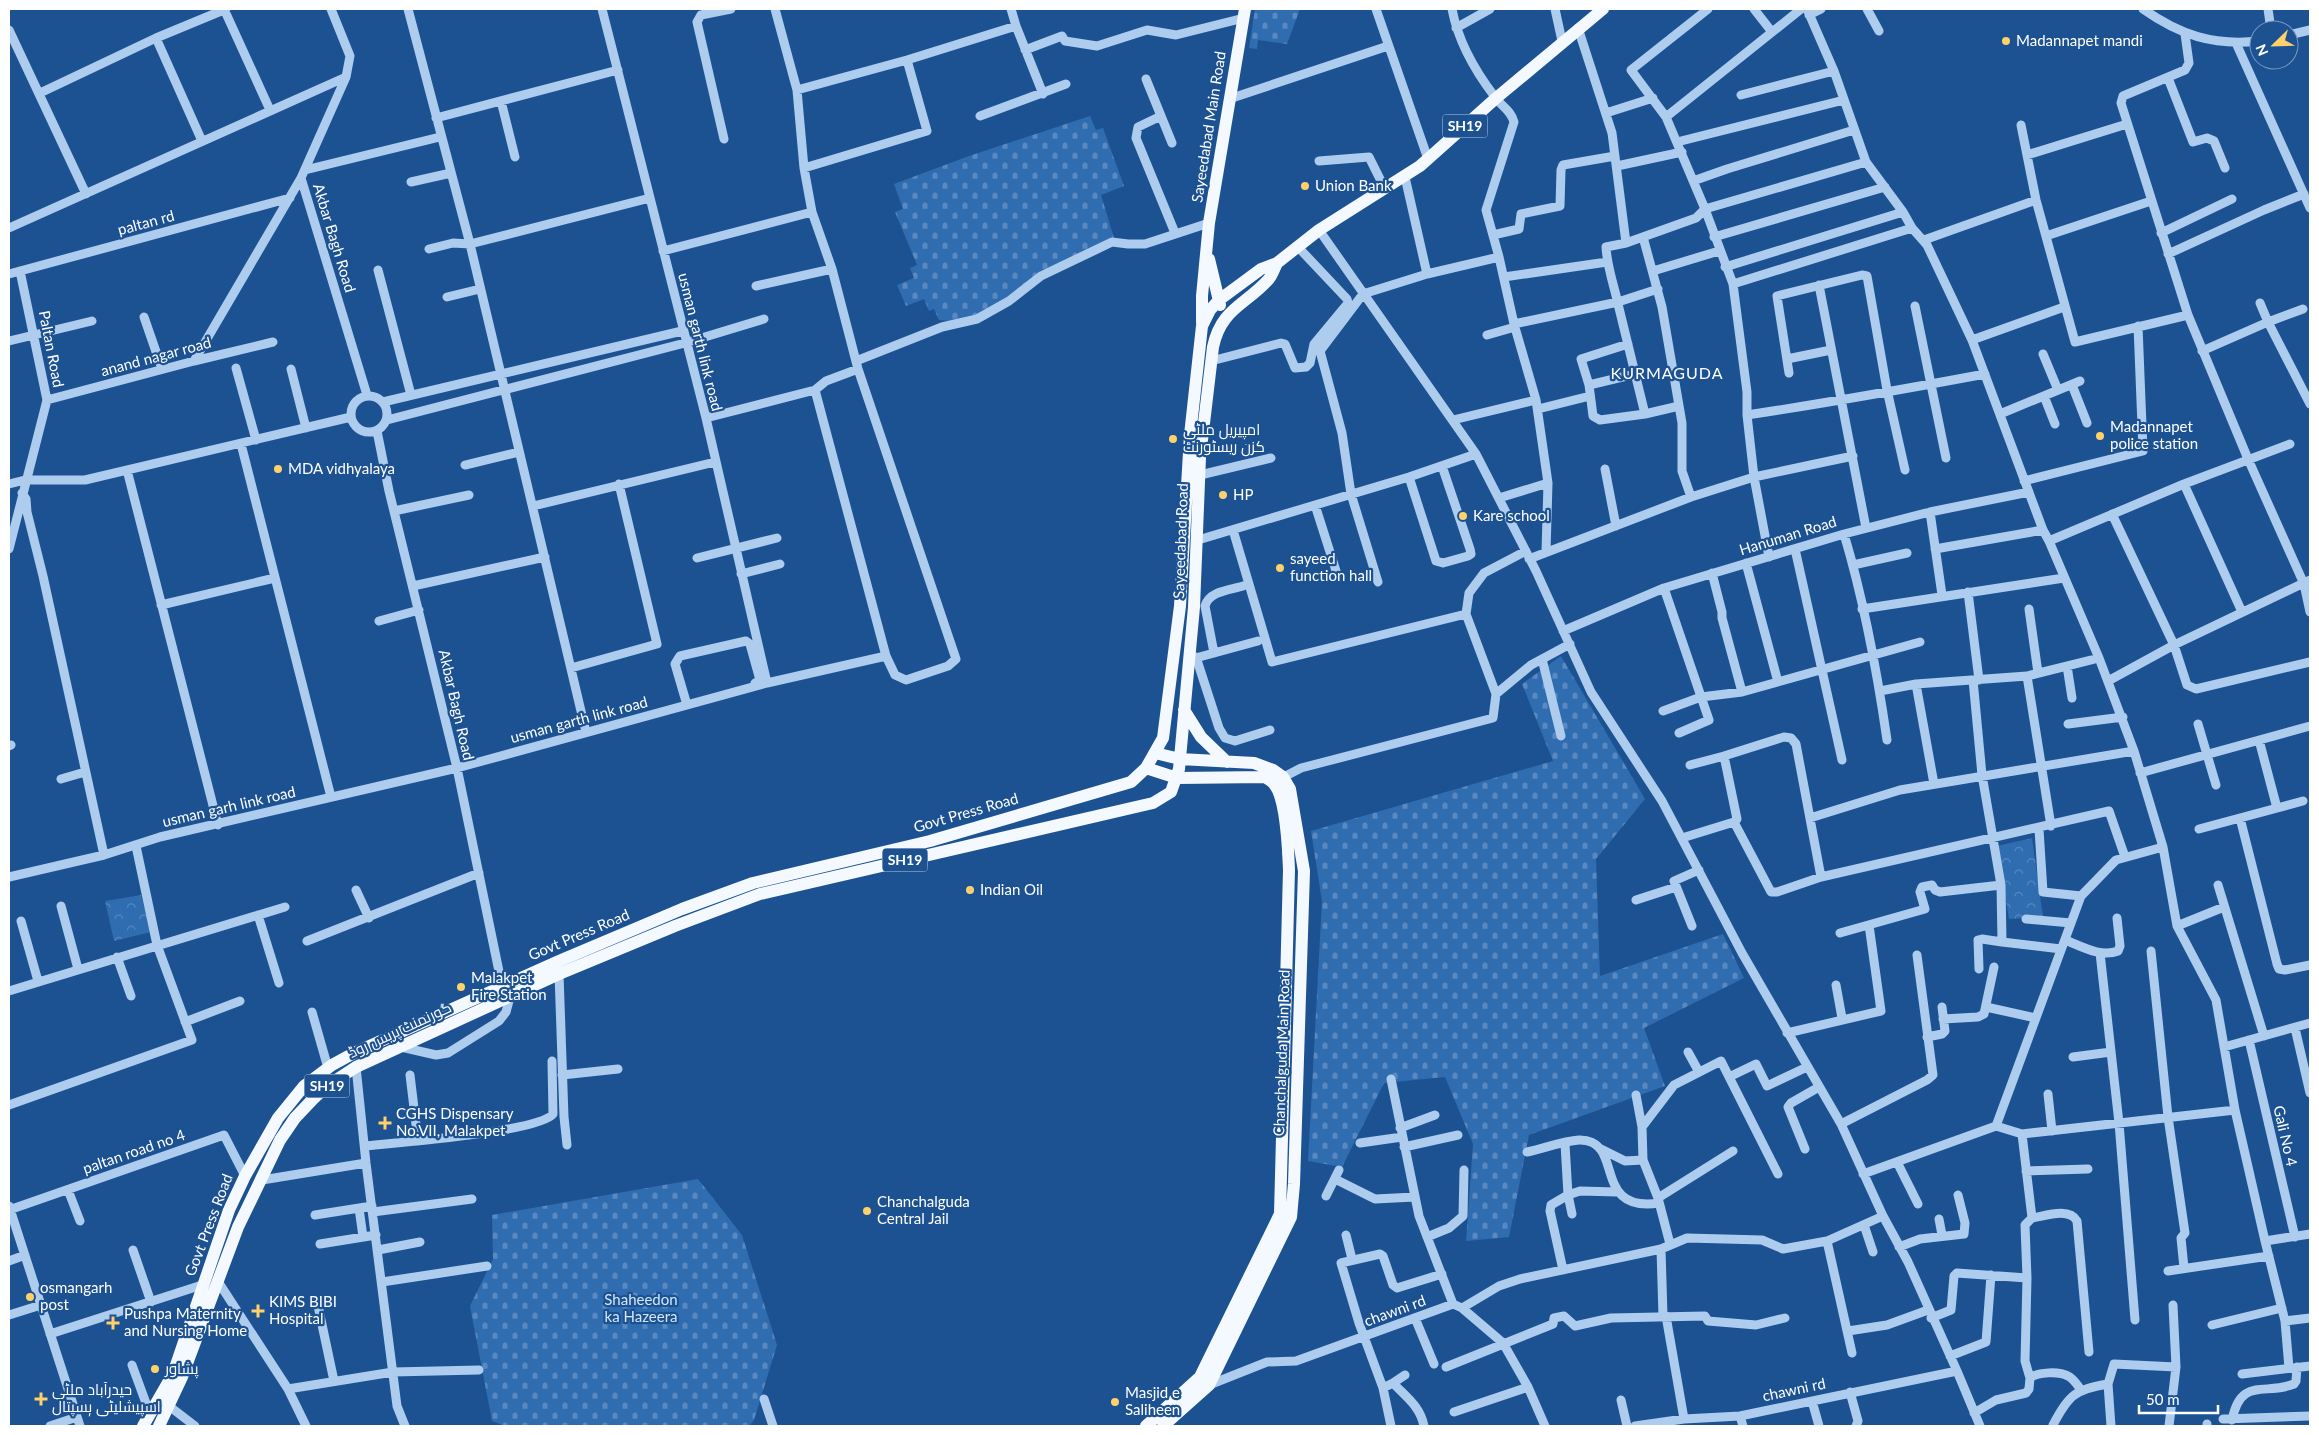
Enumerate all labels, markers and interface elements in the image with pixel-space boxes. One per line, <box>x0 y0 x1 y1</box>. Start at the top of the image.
north arrow <box>2249 20 2299 70</box>
place label: Madannapet mandi <box>2016 31 2143 49</box>
marker: Madannapet mandi <box>2000 35 2012 47</box>
text: N <box>2252 42 2272 59</box>
street label: Sayeedabad Main Road <box>1187 50 1229 204</box>
road number: SH19 <box>1442 114 1488 138</box>
place label: Union Bank <box>1315 176 1392 194</box>
marker: Union Bank <box>1299 180 1311 192</box>
street label: Akbar Bagh Road <box>310 181 360 294</box>
street label: paltan rd <box>115 206 176 238</box>
street label: usman garth link road <box>675 271 727 413</box>
street label: Paltan Road <box>36 309 68 389</box>
street label: anand nagar road <box>99 333 213 379</box>
district label: KURMAGUDA <box>1611 363 1723 382</box>
place label: Madannapet police station <box>2110 417 2198 452</box>
place label: امپیریل ملٹی کزن ریسٹورنٹ <box>1183 420 1265 457</box>
marker: Madannapet police station <box>2094 430 2106 442</box>
marker: امپیریل ملٹی کزن ریسٹورنٹ <box>1167 433 1179 445</box>
place label: MDA vidhyalaya <box>288 459 395 477</box>
marker: MDA vidhyalaya <box>272 463 284 475</box>
street label: Sayeedabad Road <box>1169 483 1191 599</box>
place label: HP <box>1233 485 1253 503</box>
marker: HP <box>1217 489 1229 501</box>
place label: Kare school <box>1473 506 1550 524</box>
marker: Kare school <box>1457 510 1469 522</box>
street label: Hanuman Road <box>1737 512 1838 558</box>
place label: sayeed function hall <box>1290 549 1372 584</box>
marker: sayeed function hall <box>1274 562 1286 574</box>
street label: Akbar Bagh Road <box>436 648 478 762</box>
street label: usman garth link road <box>508 692 649 746</box>
street label: usman garh link road <box>160 782 297 830</box>
street label: Govt Press Road <box>911 788 1020 836</box>
road number: SH19 <box>882 848 928 872</box>
place label: Indian Oil <box>980 880 1043 898</box>
marker: Indian Oil <box>964 884 976 896</box>
street label: Govt Press Road <box>525 905 632 963</box>
place label: Malakpet Fire Station <box>471 968 547 1003</box>
street label: Chanchalguda Main Road <box>1269 969 1293 1137</box>
marker: Malakpet Fire Station <box>455 981 467 993</box>
street label: گورنمنٹ پریس روڈ <box>345 997 455 1063</box>
road number: SH19 <box>304 1074 350 1098</box>
place label: CGHS Dispensary No.VII, Malakpet <box>396 1104 514 1139</box>
street label: Gali No 4 <box>2270 1104 2302 1168</box>
marker: CGHS Dispensary No.VII, Malakpet <box>378 1116 392 1130</box>
street label: paltan road no 4 <box>80 1125 188 1177</box>
street label: Govt Press Road <box>180 1171 236 1278</box>
place label: Chanchalguda Central Jail <box>877 1192 970 1227</box>
marker: Chanchalguda Central Jail <box>861 1205 873 1217</box>
place label: osmangarh post <box>40 1278 112 1313</box>
park label: Shaheedon ka Hazeera <box>604 1290 678 1325</box>
marker: osmangarh post <box>24 1291 36 1303</box>
street label: chawni rd <box>1361 1291 1428 1329</box>
place label: KIMS BIBI Hospital <box>269 1292 337 1327</box>
place label: Pushpa Maternity and Nursing Home <box>124 1304 247 1339</box>
marker: KIMS BIBI Hospital <box>251 1304 265 1318</box>
marker: Pushpa Maternity and Nursing Home <box>106 1316 120 1330</box>
place label: پشاور <box>164 1359 198 1379</box>
marker: پشاور <box>149 1363 161 1375</box>
street label: chawni rd <box>1761 1374 1827 1404</box>
place label: حیدرآباد ملٹی اسپیشلیٹی ہسپتال <box>52 1380 161 1417</box>
scale bar <box>2139 1382 2218 1414</box>
place label: Masjid e Saliheen <box>1125 1383 1180 1418</box>
text: 50 m <box>2146 1390 2180 1408</box>
marker: حیدرآباد ملٹی اسپیشلیٹی ہسپتال <box>34 1392 48 1406</box>
marker: Masjid e Saliheen <box>1109 1396 1121 1408</box>

